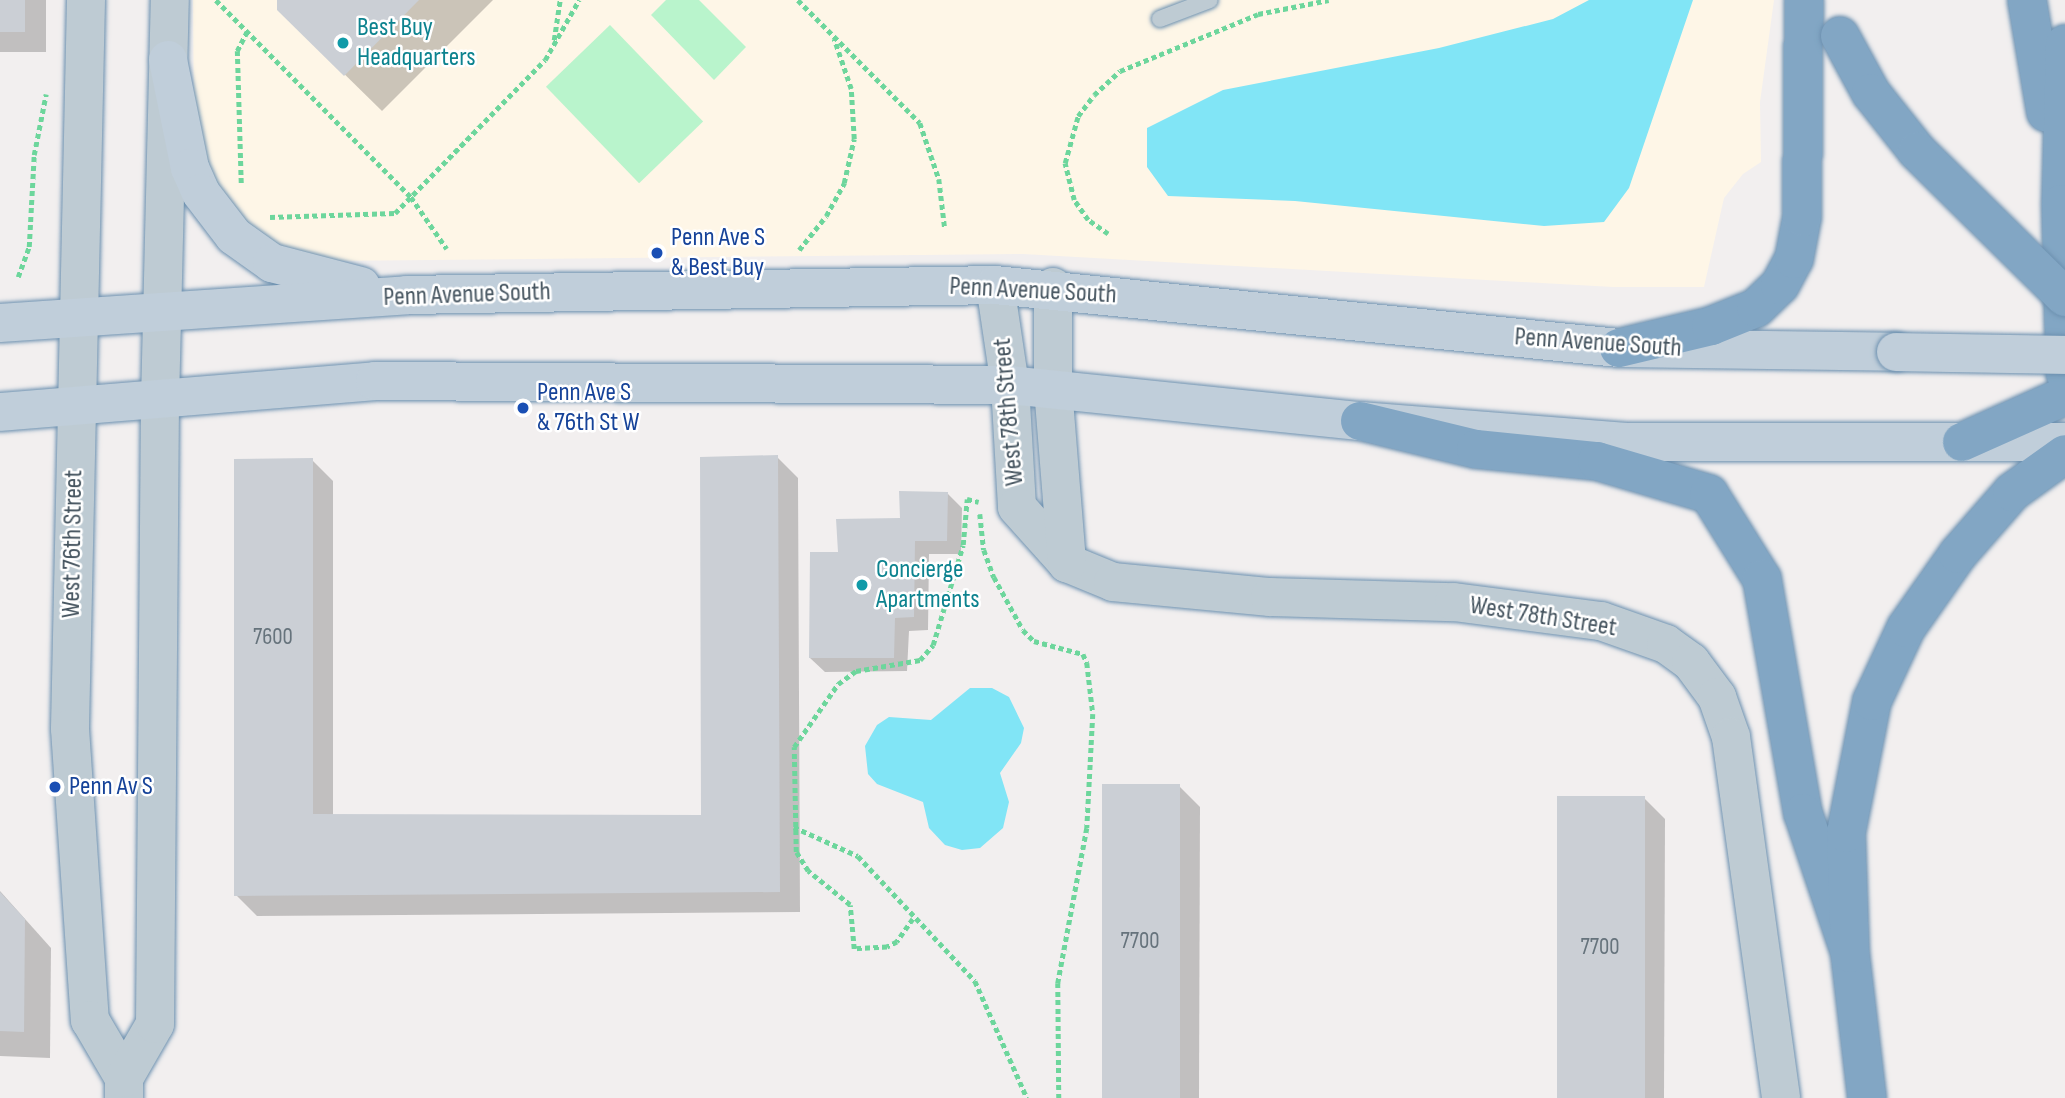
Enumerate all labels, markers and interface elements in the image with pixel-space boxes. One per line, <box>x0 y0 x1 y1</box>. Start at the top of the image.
place label: Best Buy Headquarters <box>357 12 476 74</box>
marker: Best Buy Headquarters <box>335 35 351 51</box>
place label: Penn Ave S & Best Buy <box>671 222 765 284</box>
marker: Penn Ave S & Best Buy <box>649 245 665 261</box>
street label: Penn Avenue South <box>949 271 1117 311</box>
street label: Penn Avenue South <box>383 276 551 314</box>
street label: Penn Avenue South <box>1513 322 1683 364</box>
street label: West 78th Street <box>987 337 1031 487</box>
place label: Penn Ave S & 76th St W <box>537 377 639 438</box>
marker: Penn Ave S & 76th St W <box>515 400 531 416</box>
street label: West 76th Street <box>56 470 90 618</box>
place label: Concierge Apartments <box>876 554 980 616</box>
marker: Concierge Apartments <box>854 577 870 593</box>
street label: West 78th Street <box>1467 590 1619 644</box>
house number: 7600 <box>253 623 293 651</box>
place label: Penn Av S <box>69 771 153 803</box>
marker: Penn Av S <box>47 779 63 795</box>
house number: 7700 <box>1121 927 1159 955</box>
house number: 7700 <box>1581 933 1619 961</box>

